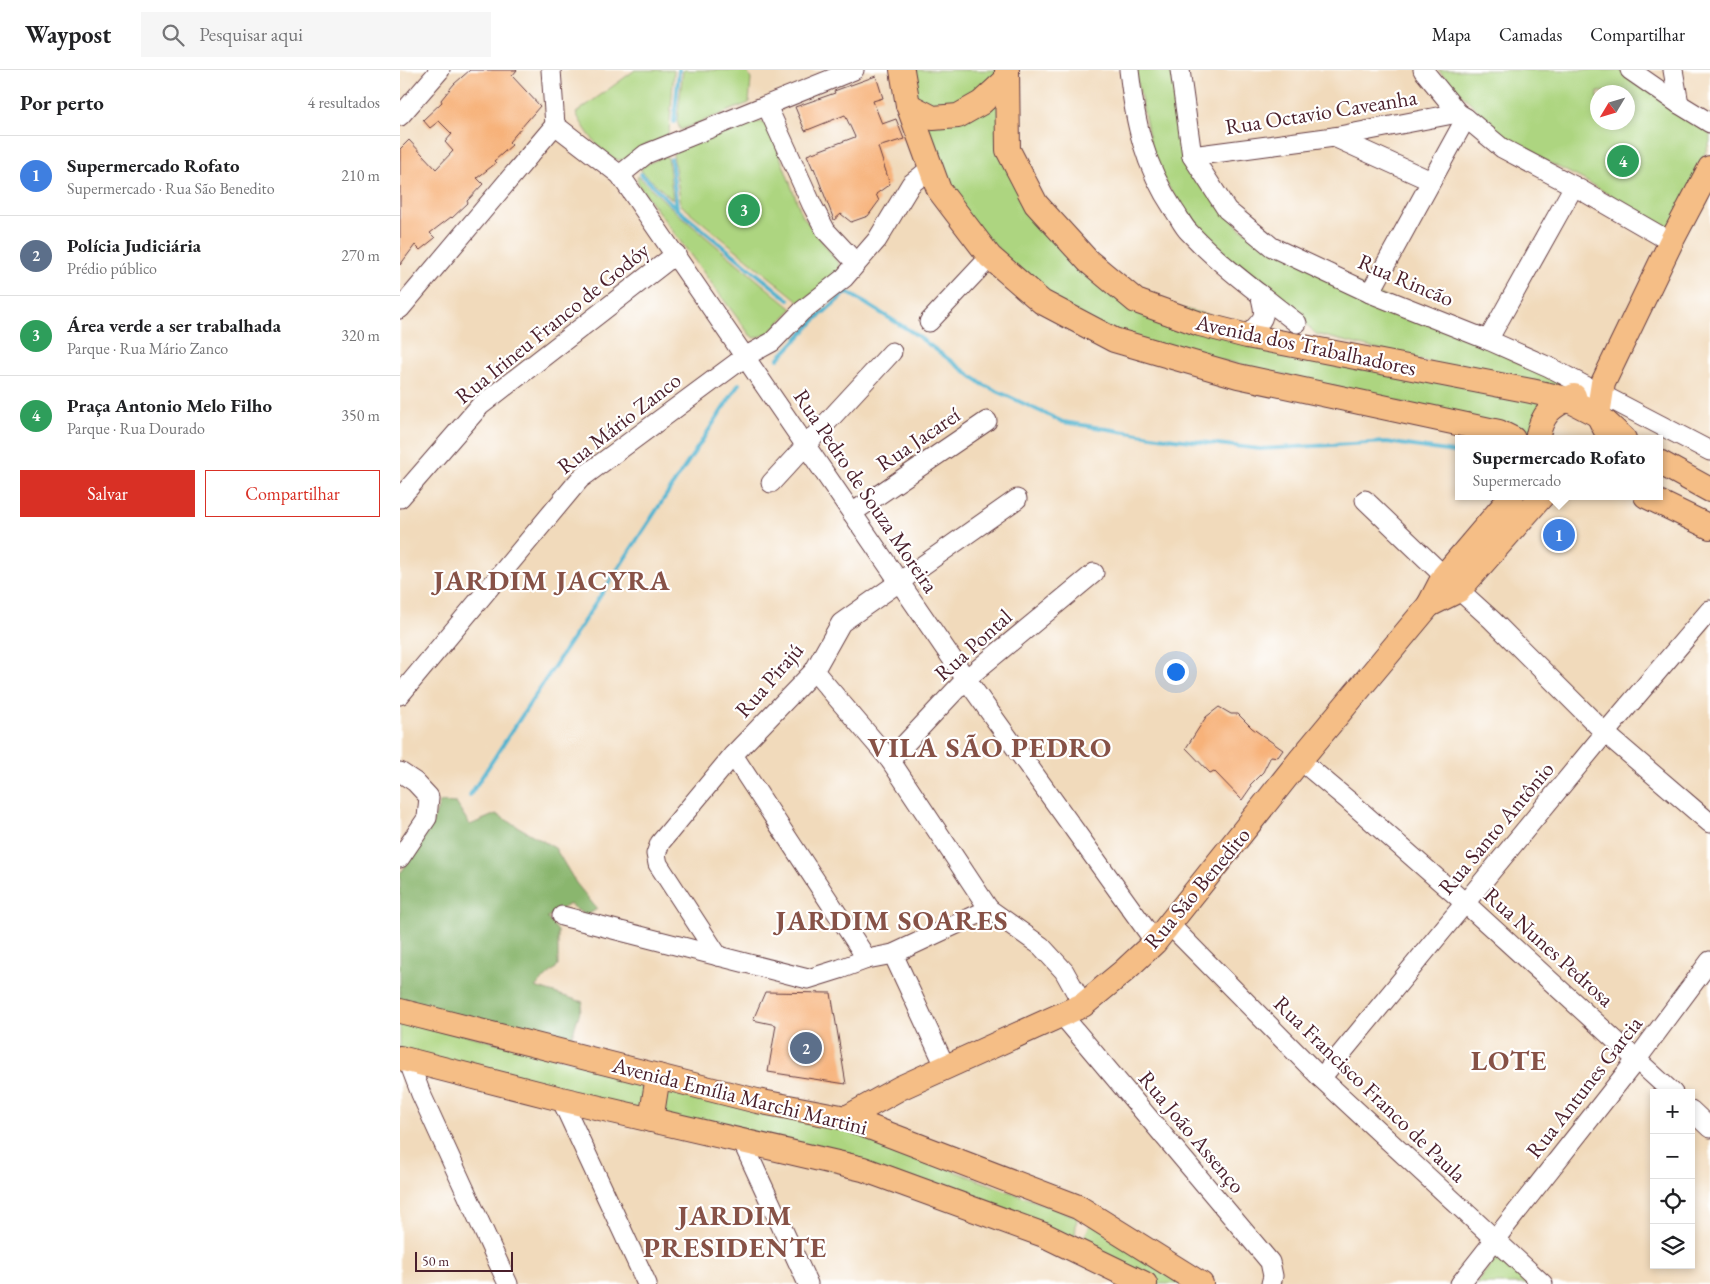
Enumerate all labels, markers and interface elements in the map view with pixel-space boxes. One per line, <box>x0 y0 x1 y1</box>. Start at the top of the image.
search box <box>141 12 491 57</box>
text: Waypost <box>25 19 111 50</box>
icon: search <box>159 21 187 49</box>
text: Pesquisar aqui <box>199 22 303 47</box>
text: Mapa <box>1432 23 1471 46</box>
text: Camadas <box>1499 23 1562 46</box>
text: Compartilhar <box>1590 23 1685 46</box>
street label: Rua Octavio Caveanha <box>1223 82 1419 141</box>
north arrow <box>1590 85 1635 130</box>
text: Por perto <box>20 89 104 116</box>
text: 4 resultados <box>308 92 380 113</box>
pin: 4 <box>1607 142 1639 180</box>
text: Supermercado Rofato <box>67 153 240 178</box>
text: 1 <box>32 165 40 186</box>
text: 210 m <box>341 165 380 186</box>
text: Supermercado · Rua São Benedito <box>67 178 275 199</box>
pin: 3 <box>728 191 760 229</box>
text: Polícia Judiciária <box>67 233 201 258</box>
street label: Rua Irineu Franco de Godóy <box>449 235 655 410</box>
text: 2 <box>32 245 40 266</box>
text: 270 m <box>341 245 380 266</box>
street label: Rua Rincão <box>1354 247 1458 313</box>
text: Prédio público <box>67 258 157 279</box>
street label: Avenida dos Trabalhadores <box>1192 307 1419 383</box>
text: Área verde a ser trabalhada <box>67 313 281 338</box>
text: 3 <box>32 325 40 346</box>
text: 320 m <box>341 325 380 346</box>
text: Parque · Rua Mário Zanco <box>67 338 228 359</box>
street label: Rua Mário Zanco <box>551 365 687 481</box>
street label: Rua Pedro de Souza Moreira <box>787 384 945 599</box>
text: Praça Antonio Melo Filho <box>67 393 272 418</box>
street label: Rua Jacareí <box>870 400 966 478</box>
text: 4 <box>32 405 40 426</box>
text: 350 m <box>341 405 380 426</box>
text: Parque · Rua Dourado <box>67 418 205 439</box>
popup <box>1455 435 1663 500</box>
text: Supermercado Rofato <box>1473 445 1645 470</box>
button: Salvar <box>20 470 195 517</box>
button: Compartilhar <box>205 470 380 517</box>
text: Supermercado <box>1473 470 1561 491</box>
pin: 1 <box>1543 516 1575 554</box>
district label: JARDIM JACYRA <box>430 562 671 598</box>
street label: Rua Pontal <box>928 602 1018 688</box>
street label: Rua Pirajú <box>728 636 810 724</box>
your location <box>1163 659 1189 685</box>
district label: VILA SÃO PEDRO <box>868 729 1112 765</box>
street label: Rua Santo Antônio <box>1432 755 1560 901</box>
street label: Rua São Benedito <box>1138 821 1257 955</box>
street label: Rua Nunes Pedrosa <box>1478 881 1620 1013</box>
district label: JARDIM SOARES <box>772 902 1009 938</box>
street label: Rua Francisco Franco de Paula <box>1267 989 1473 1189</box>
street label: Rua Antunes Garcia <box>1519 1010 1649 1164</box>
pin: 2 <box>790 1029 822 1067</box>
district label: LOTE <box>1471 1042 1547 1078</box>
street label: Avenida Emília Marchi Martini <box>608 1050 871 1142</box>
street label: Rua João Assenço <box>1132 1065 1252 1199</box>
map controls <box>1650 1089 1695 1269</box>
button: + <box>1650 1089 1695 1134</box>
button: − <box>1650 1134 1695 1179</box>
button: locate <box>1650 1179 1695 1224</box>
district label: JARDIM PRESIDENTE <box>643 1197 827 1265</box>
button: layers <box>1650 1224 1695 1269</box>
scale bar <box>415 1249 512 1272</box>
text: 50 m <box>422 1252 449 1270</box>

